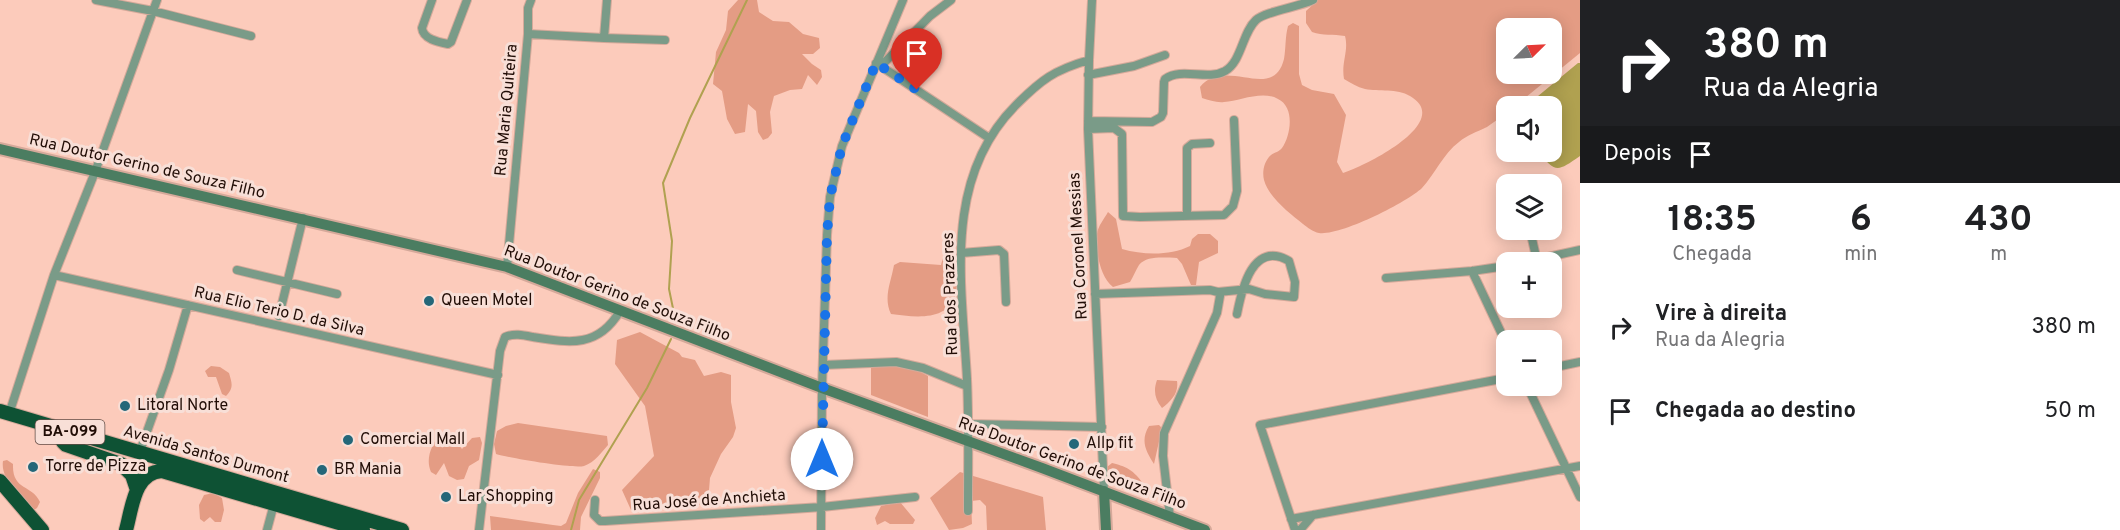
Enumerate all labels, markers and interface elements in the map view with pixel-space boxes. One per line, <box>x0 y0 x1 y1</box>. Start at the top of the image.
north arrow <box>1496 18 1562 84</box>
map controls <box>1496 18 1562 396</box>
text: 380 m <box>1703 20 1829 73</box>
icon: right <box>1604 24 1682 102</box>
pin <box>891 28 942 90</box>
icon: arrive <box>900 37 933 70</box>
street label: Rua Maria Quiteira <box>491 43 523 177</box>
text: Rua da Alegria <box>1703 72 1878 106</box>
button: sound <box>1496 96 1562 162</box>
street label: Rua Doutor Gerino de Souza Filho <box>27 130 267 204</box>
icon: arrive <box>1684 138 1717 171</box>
text: Depois <box>1604 141 1672 168</box>
street label: Rua Coronel Messias <box>1065 172 1093 320</box>
button: layers <box>1496 174 1562 240</box>
text: 18:35 <box>1667 198 1757 244</box>
text: 6 <box>1850 198 1872 244</box>
text: 430 <box>1965 198 2033 244</box>
street label: Rua dos Prazeres <box>939 232 963 356</box>
street label: Rua Doutor Gerino de Souza Filho <box>501 241 733 347</box>
text: Chegada <box>1672 242 1752 268</box>
text: min <box>1844 242 1877 268</box>
text: m <box>1990 242 2007 268</box>
button: + <box>1496 252 1562 318</box>
street label: Rua Elio Terio D. da Silva <box>192 283 366 341</box>
place label: Queen Motel <box>441 291 532 311</box>
marker: Queen Motel <box>422 294 436 308</box>
text: Vire à direita <box>1655 301 1787 328</box>
icon: right <box>1604 311 1637 344</box>
text: 380 m <box>2032 314 2096 341</box>
text: Rua da Alegria <box>1655 328 1785 354</box>
button: − <box>1496 330 1562 396</box>
icon: arrive <box>1604 395 1637 428</box>
place label: Litoral Norte <box>137 396 228 416</box>
text: Chegada ao destino <box>1655 398 1856 425</box>
text: 50 m <box>2044 398 2096 425</box>
marker: Litoral Norte <box>118 399 132 413</box>
street label: Rua Doutor Gerino de Souza Filho <box>955 413 1189 515</box>
road number: BA-099 <box>36 420 104 444</box>
street label: Avenida Santos Dumont <box>121 422 291 488</box>
position arrow <box>790 427 854 491</box>
place label: Comercial Mall <box>360 430 465 450</box>
marker: Comercial Mall <box>341 433 355 447</box>
place label: Allp fit <box>1086 434 1134 454</box>
marker: Allp fit <box>1067 437 1081 451</box>
place label: Torre de Pizza <box>45 457 146 477</box>
marker: Torre de Pizza <box>26 460 40 474</box>
place label: BR Mania <box>334 460 401 480</box>
marker: BR Mania <box>315 463 329 477</box>
street label: Rua José de Anchieta <box>632 486 786 516</box>
place label: Lar Shopping <box>458 487 554 507</box>
marker: Lar Shopping <box>439 490 453 504</box>

